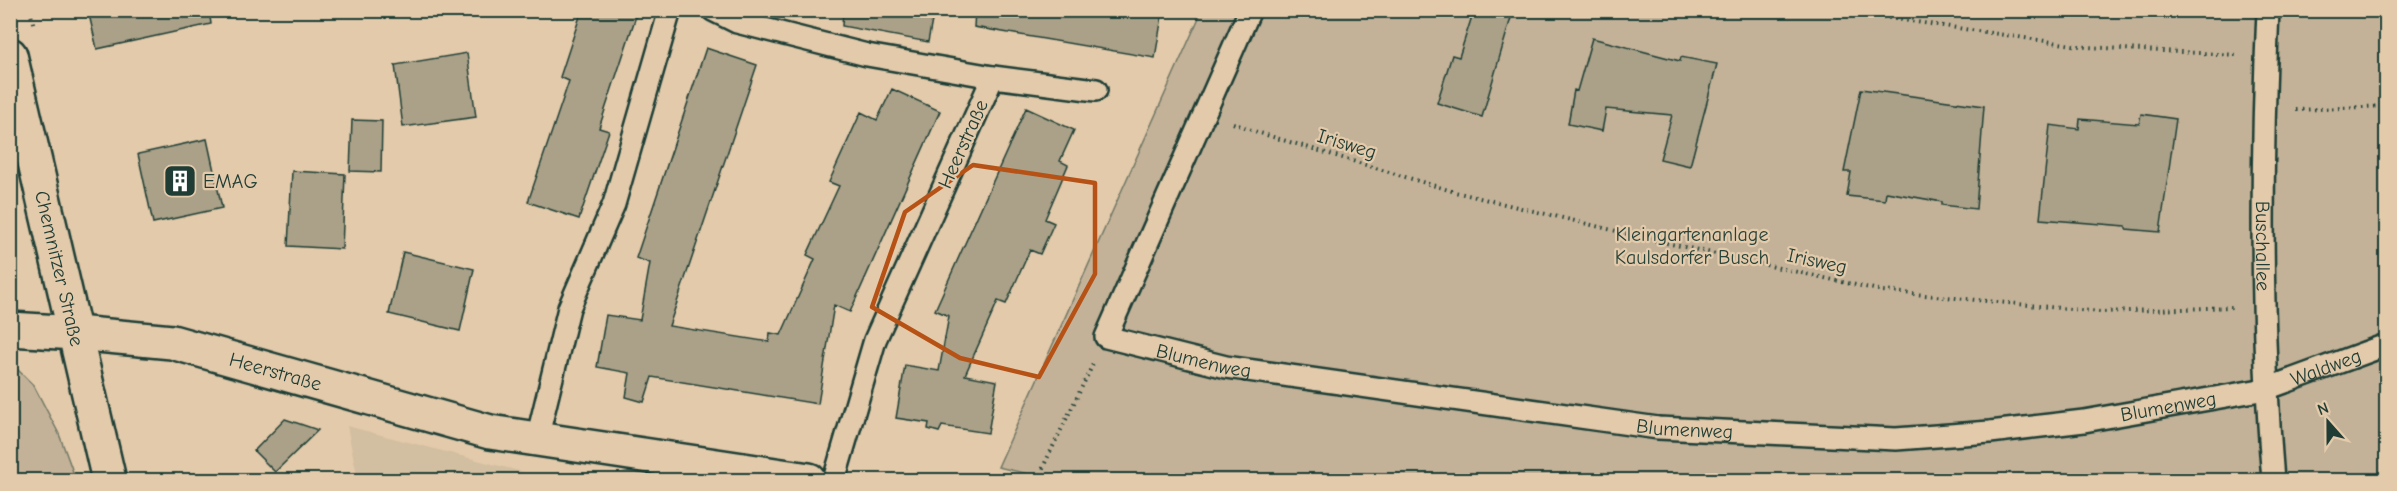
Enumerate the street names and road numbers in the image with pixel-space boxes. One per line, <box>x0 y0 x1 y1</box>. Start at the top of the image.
street label: Heerstraße <box>933 96 993 192</box>
street label: Irisweg <box>1315 124 1379 164</box>
street label: Chemnitzer Straße <box>30 188 89 348</box>
street label: Buschallee <box>2251 201 2275 291</box>
street label: Irisweg <box>1785 243 1849 279</box>
street label: Blumenweg <box>1154 339 1253 382</box>
street label: Waldweg <box>2287 344 2364 391</box>
street label: Heerstraße <box>227 347 324 395</box>
street label: Blumenweg <box>2119 386 2218 426</box>
street label: Blumenweg <box>1635 414 1734 443</box>

